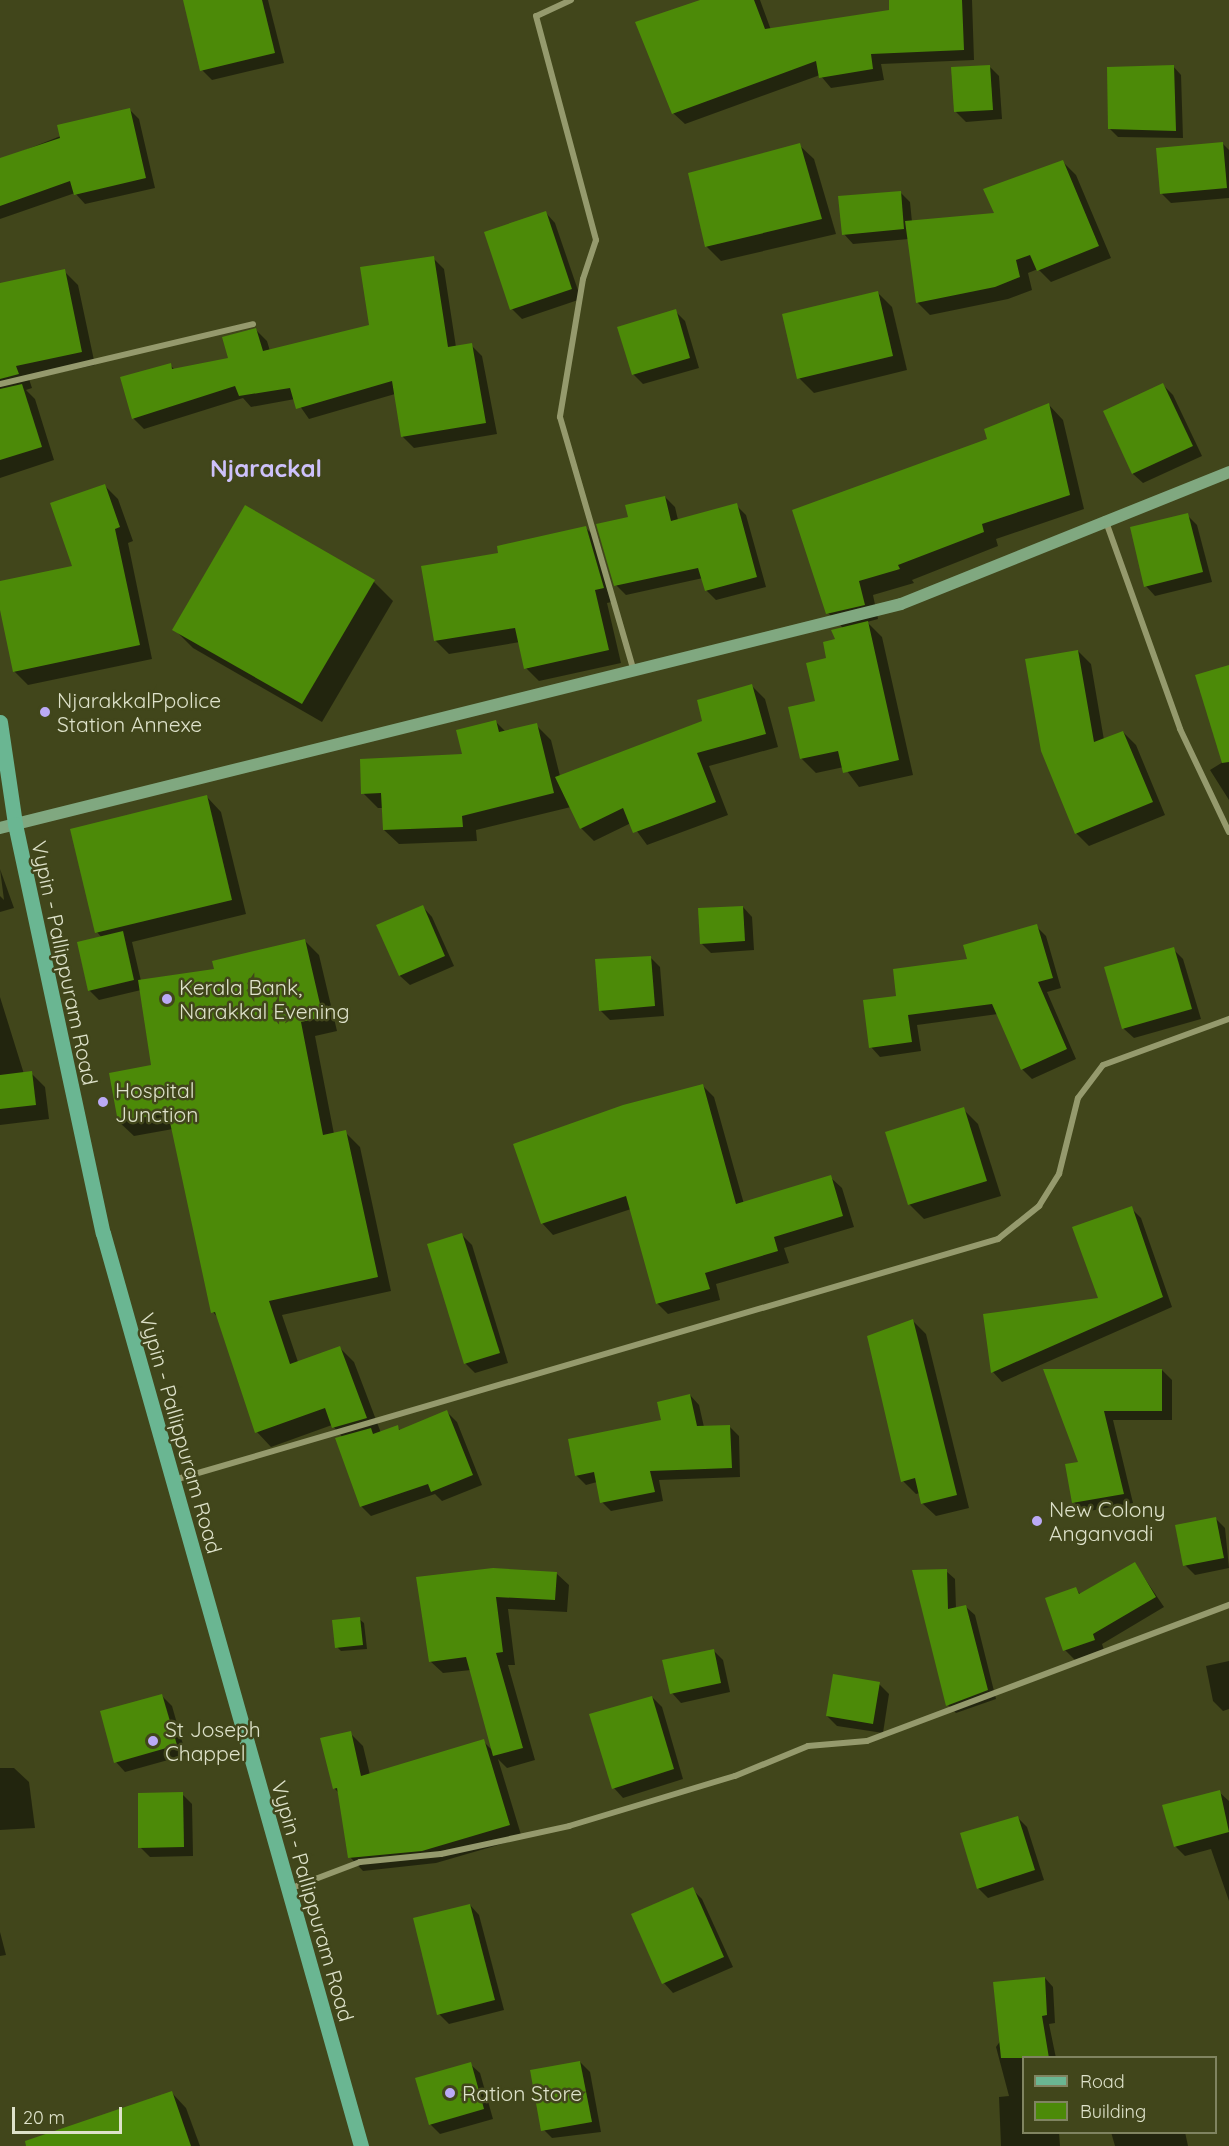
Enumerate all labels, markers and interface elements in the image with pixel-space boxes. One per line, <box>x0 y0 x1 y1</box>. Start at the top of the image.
district label: Njarackal <box>210 455 322 483</box>
place label: NjarakkalPpolice Station Annexe <box>57 687 221 737</box>
marker: NjarakkalPpolice Station Annexe <box>38 705 52 719</box>
street label: Vypin - Pallippuram Road <box>27 839 103 1087</box>
place label: Kerala Bank, Narakkal Evening <box>179 974 349 1024</box>
marker: Kerala Bank, Narakkal Evening <box>160 992 174 1006</box>
place label: Hospital Junction <box>115 1077 198 1127</box>
marker: Hospital Junction <box>96 1095 110 1109</box>
street label: Vypin - Pallippuram Road <box>135 1310 227 1556</box>
place label: New Colony Anganvadi <box>1049 1496 1165 1546</box>
marker: New Colony Anganvadi <box>1030 1514 1044 1528</box>
place label: St Joseph Chappel <box>165 1716 261 1766</box>
marker: St Joseph Chappel <box>146 1734 160 1748</box>
street label: Vypin - Pallippuram Road <box>267 1778 359 2024</box>
legend <box>1022 2056 1217 2134</box>
text: Road <box>1080 2070 1125 2093</box>
place label: Ration Store <box>462 2080 582 2106</box>
marker: Ration Store <box>443 2086 457 2100</box>
scale bar <box>15 2095 124 2133</box>
text: Building <box>1080 2100 1146 2123</box>
text: 20 m <box>23 2106 65 2129</box>

